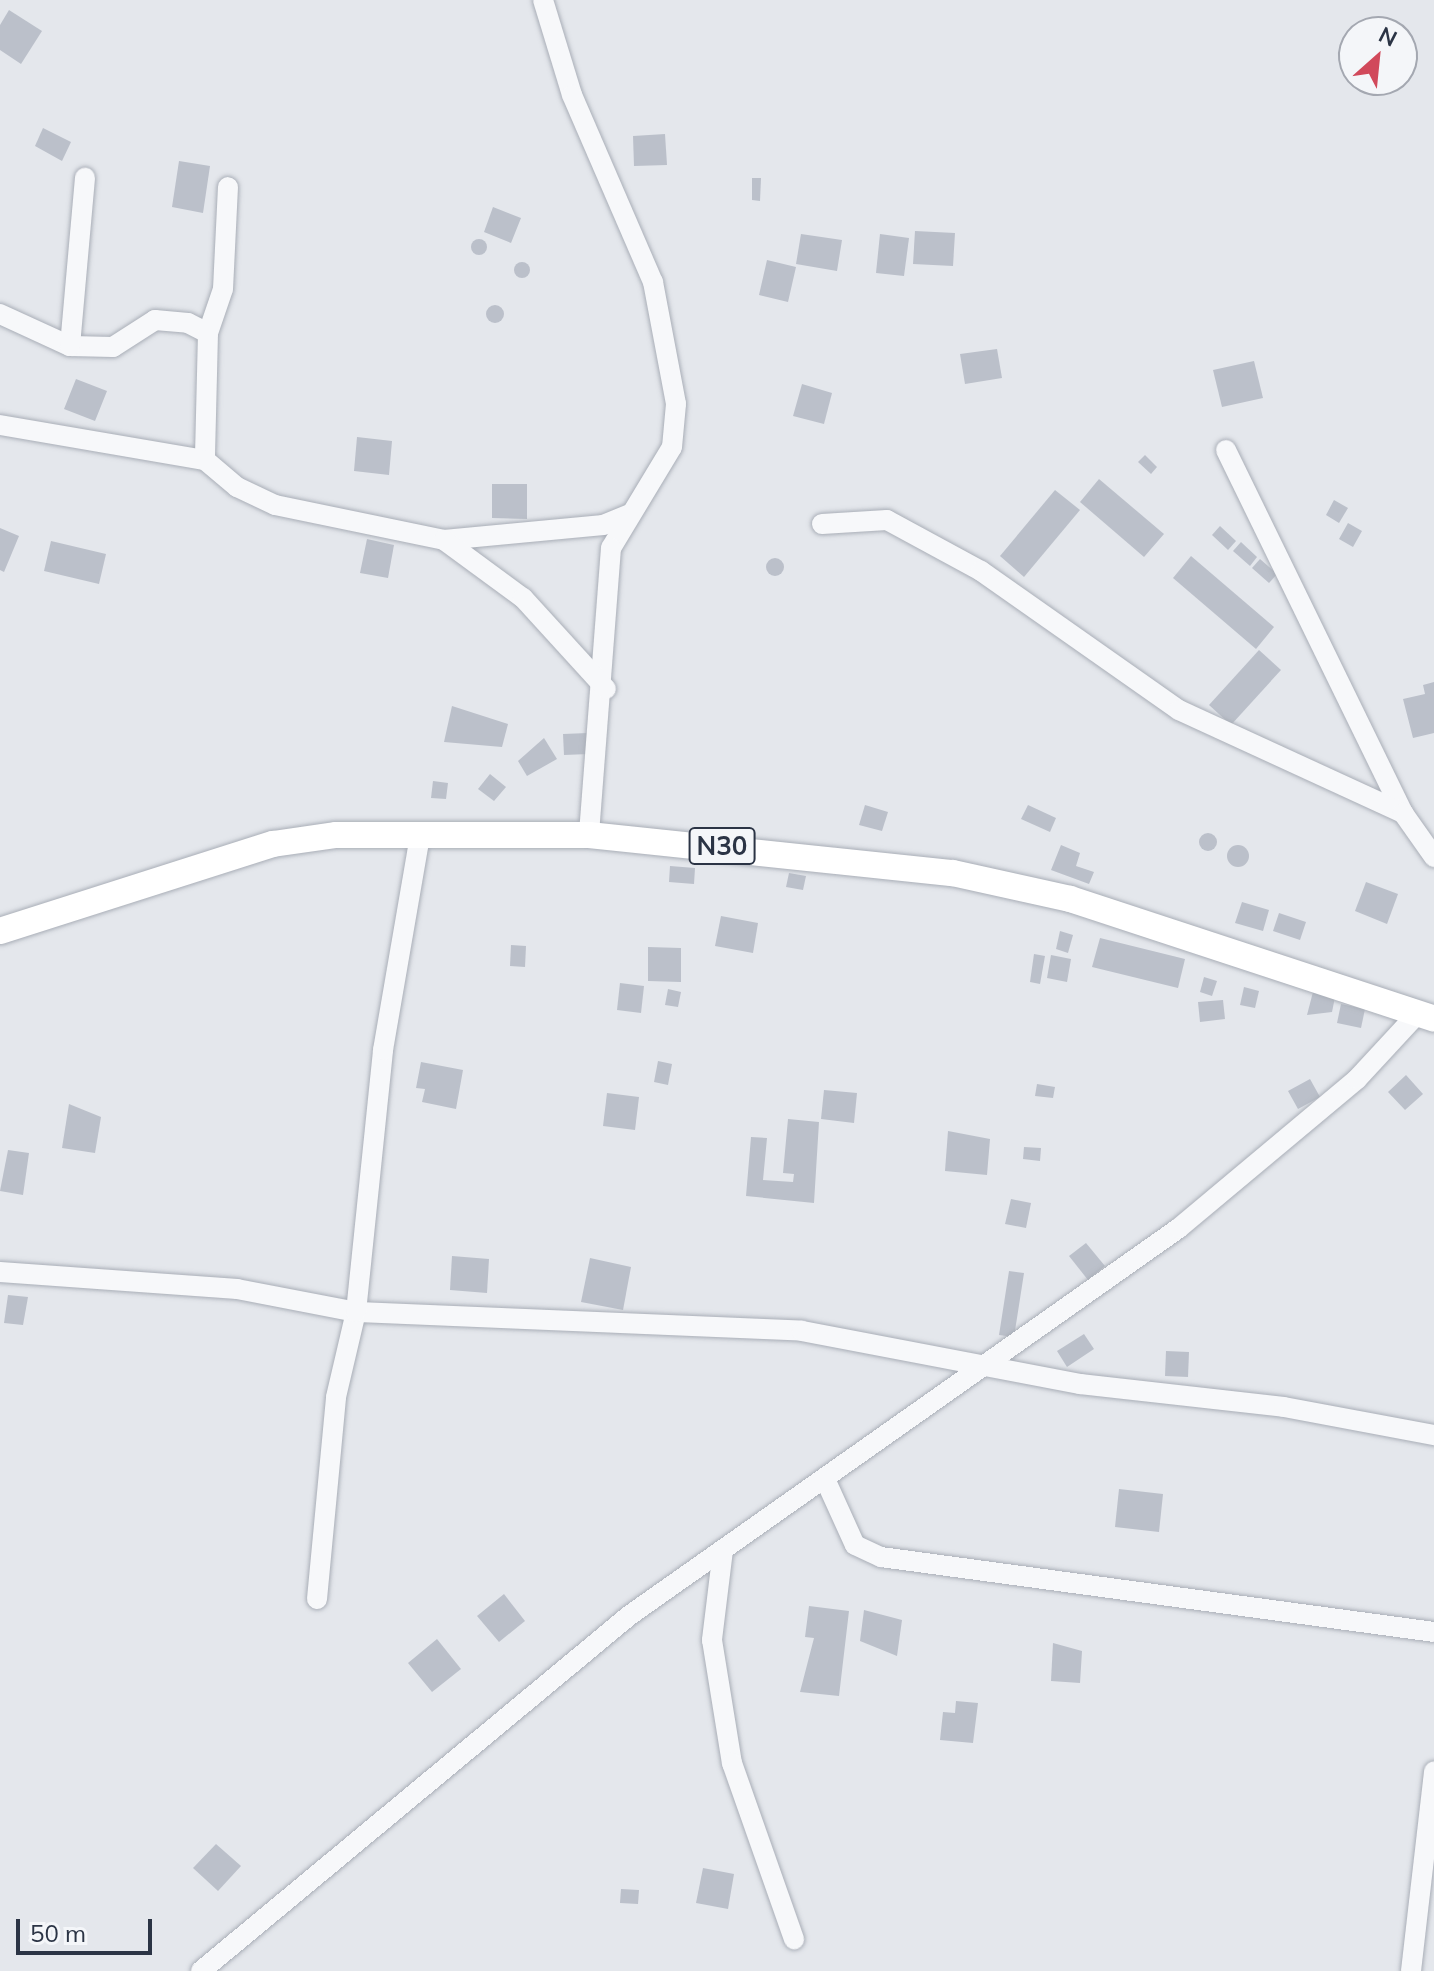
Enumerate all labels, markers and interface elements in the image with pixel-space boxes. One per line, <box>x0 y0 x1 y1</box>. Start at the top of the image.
north arrow <box>1338 16 1418 96</box>
text: N <box>1374 20 1402 53</box>
road number: N30 <box>688 824 756 868</box>
scale bar <box>20 1903 156 1953</box>
text: 50 m <box>30 1918 86 1948</box>

